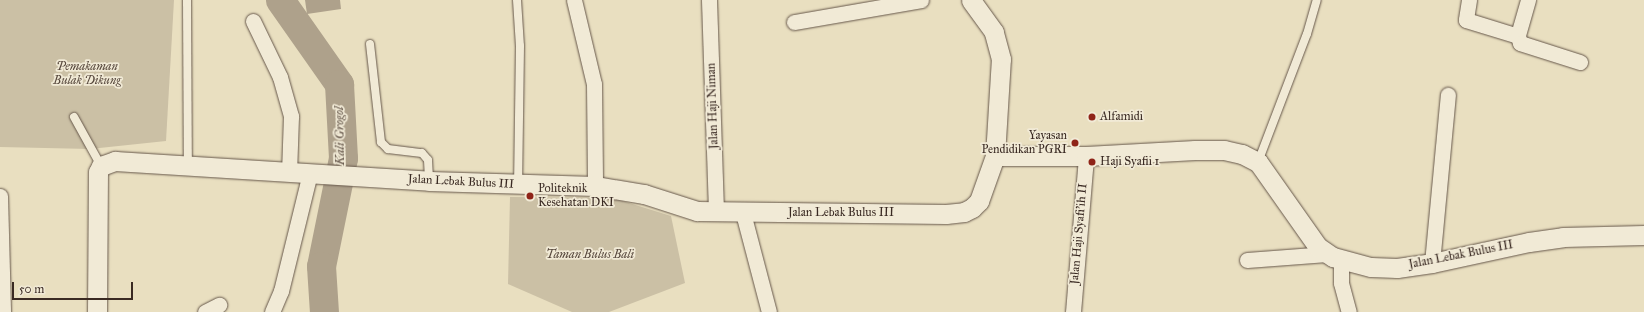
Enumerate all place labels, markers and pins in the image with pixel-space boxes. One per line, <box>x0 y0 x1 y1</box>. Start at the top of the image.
place label: Alfamidi <box>1100 110 1143 124</box>
marker: Alfamidi <box>1087 112 1097 122</box>
place label: Yayasan Pendidikan PGRI <box>981 129 1067 157</box>
marker: Yayasan Pendidikan PGRI <box>1070 138 1080 148</box>
place label: Haji Syafii 1 <box>1100 155 1159 169</box>
marker: Haji Syafii 1 <box>1087 157 1097 167</box>
place label: Politeknik Kesehatan DKI <box>538 182 614 210</box>
marker: Politeknik Kesehatan DKI <box>525 191 535 201</box>

